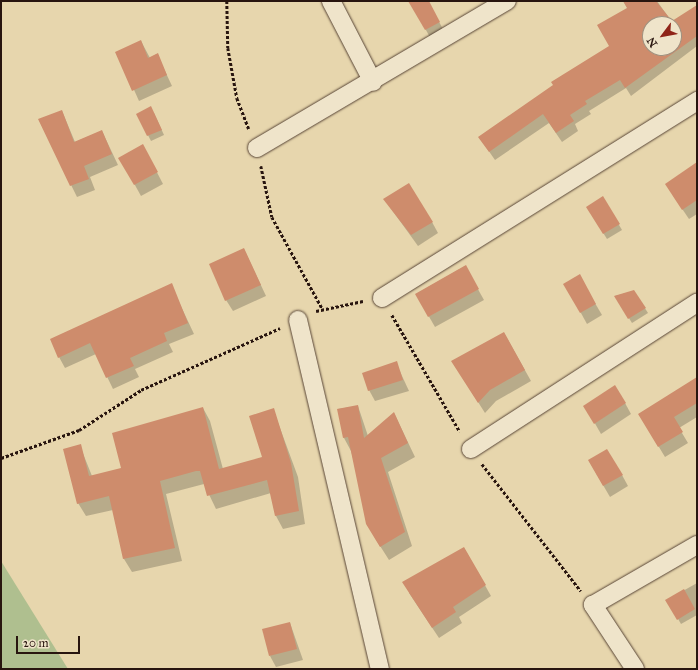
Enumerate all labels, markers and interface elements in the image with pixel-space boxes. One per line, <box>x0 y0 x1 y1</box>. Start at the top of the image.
north arrow <box>642 16 682 56</box>
text: N <box>644 35 660 50</box>
scale bar <box>18 628 82 654</box>
text: 20 m <box>23 636 49 650</box>

